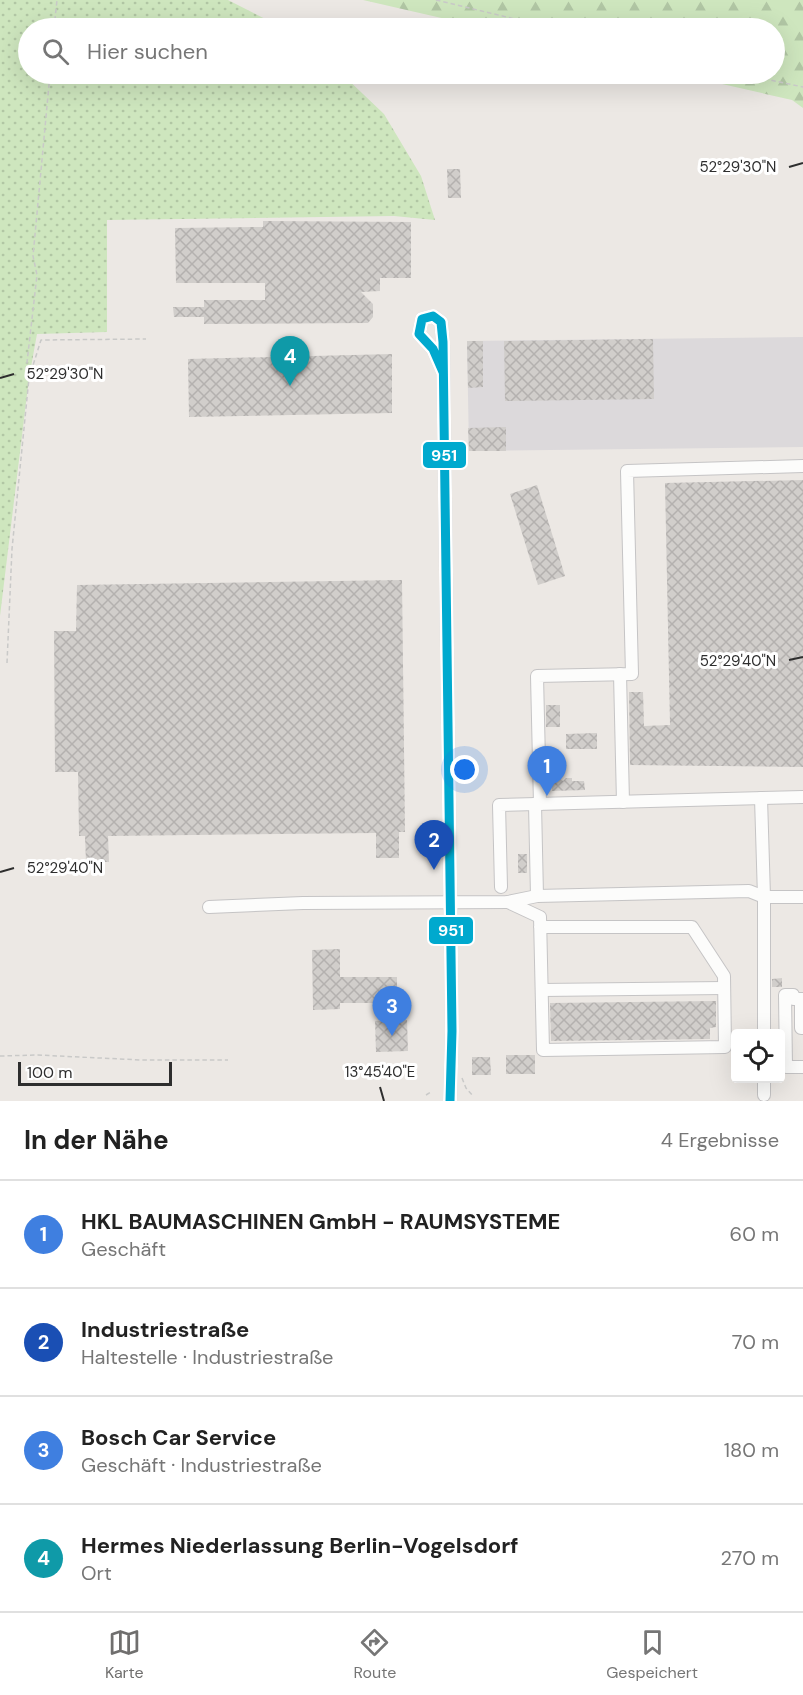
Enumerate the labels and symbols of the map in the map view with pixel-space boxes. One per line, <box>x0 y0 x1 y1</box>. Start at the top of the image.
text: 52°29'30"N <box>700 157 776 177</box>
pin: 4 <box>270 336 310 386</box>
text: 52°29'30"N <box>27 364 103 384</box>
line badge: 951 <box>422 441 467 469</box>
text: 951 <box>431 445 457 466</box>
text: 52°29'40"N <box>700 651 776 671</box>
pin: 1 <box>528 746 566 796</box>
your location <box>450 755 479 784</box>
pin: 2 <box>414 820 454 870</box>
text: 52°29'40"N <box>27 858 103 878</box>
line badge: 951 <box>428 916 474 945</box>
text: 951 <box>438 920 464 941</box>
pin: 3 <box>372 986 412 1036</box>
scale bar <box>18 1059 172 1086</box>
text: 13°45'40"E <box>345 1062 415 1082</box>

